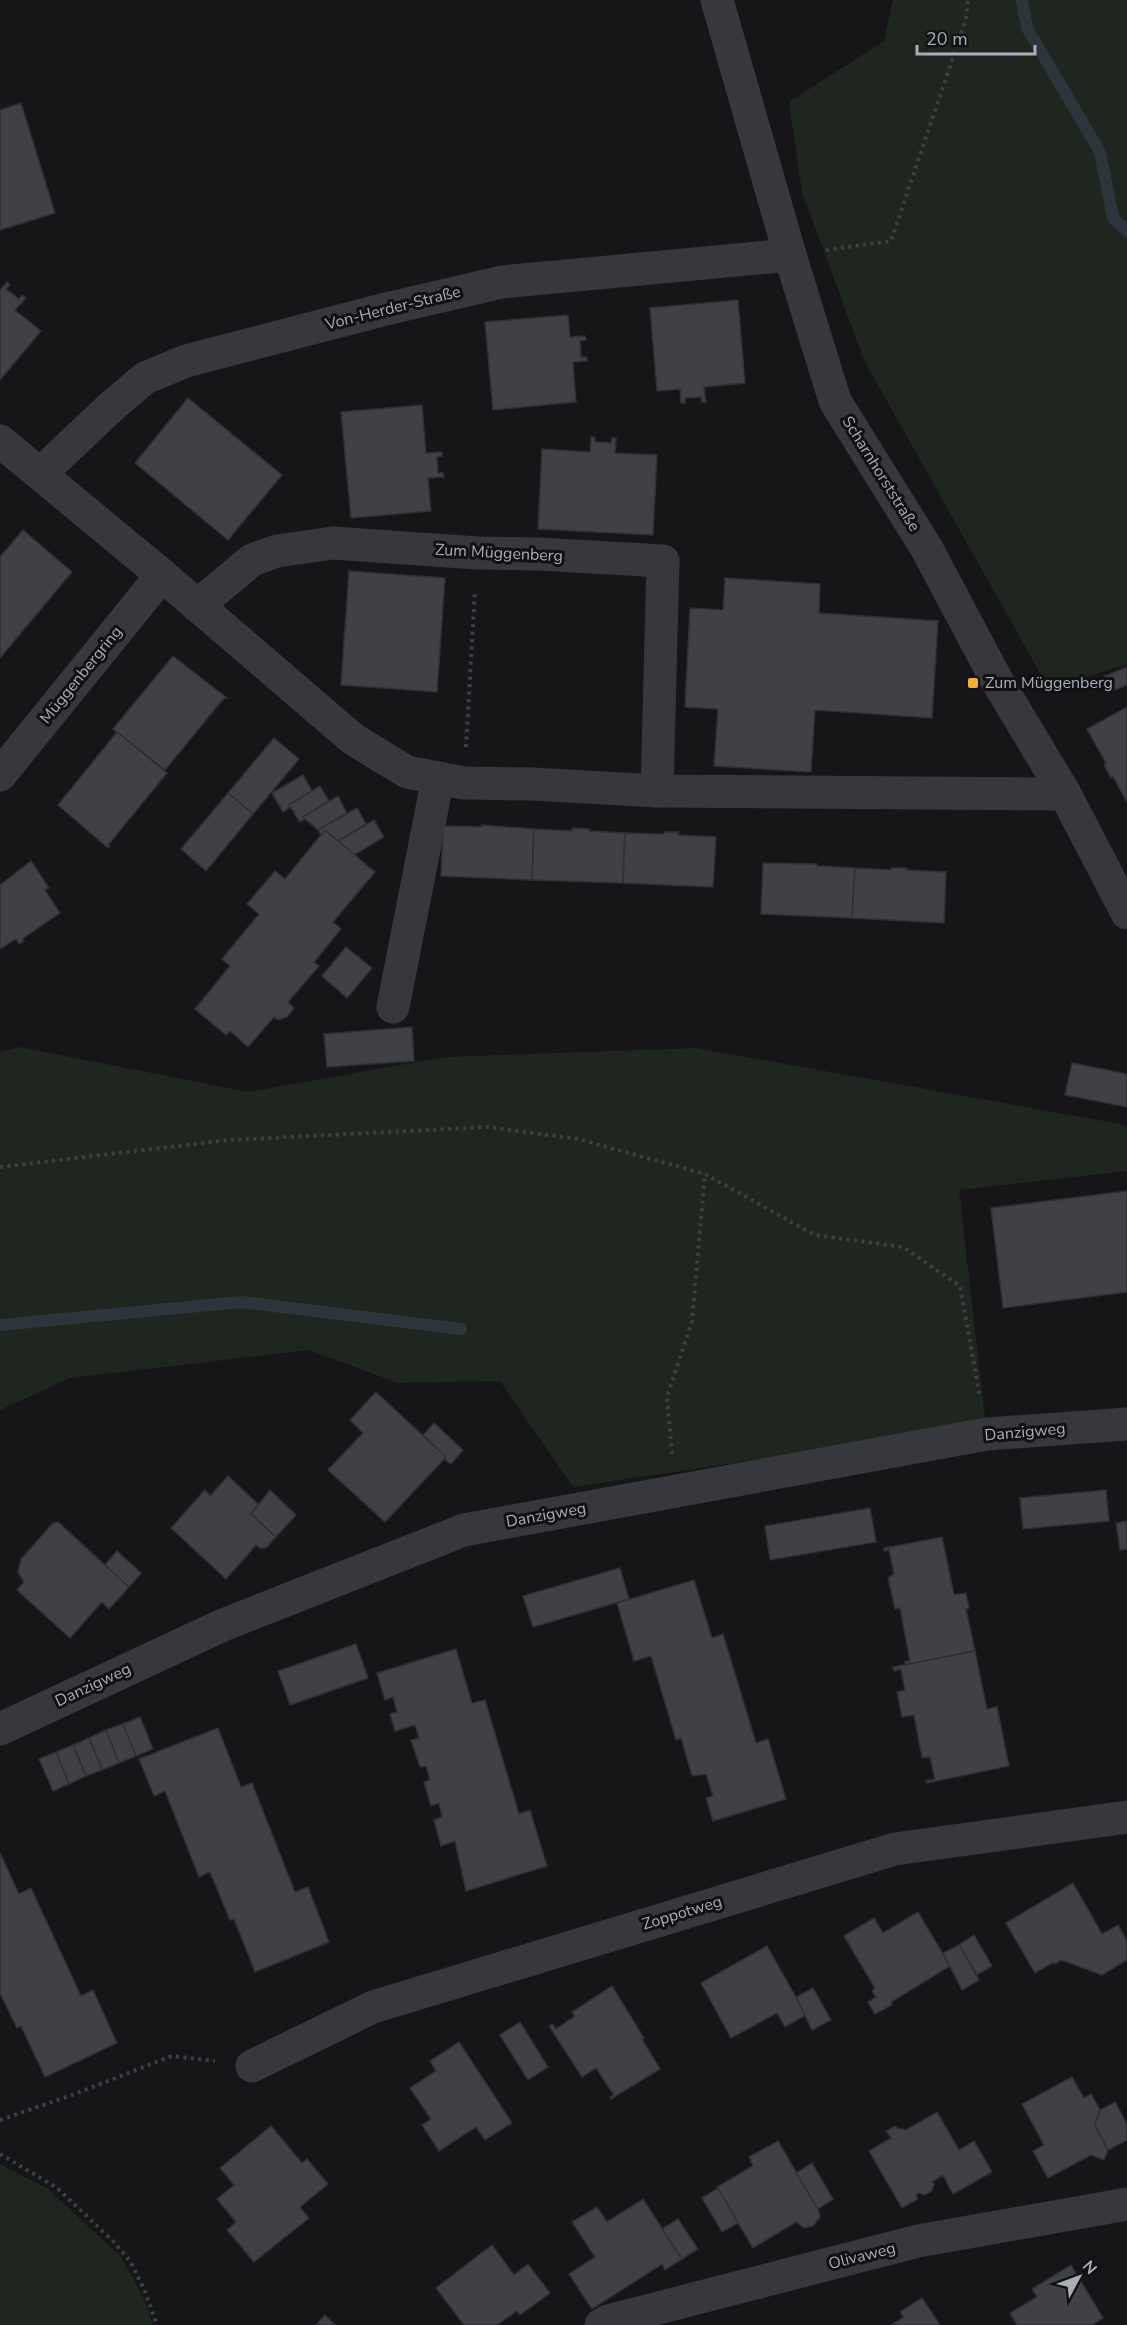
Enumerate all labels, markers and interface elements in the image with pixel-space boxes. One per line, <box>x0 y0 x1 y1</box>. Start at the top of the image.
scale bar <box>917 18 1036 56</box>
text: 20 m <box>926 27 968 51</box>
street label: Von-Herder-Straße <box>322 281 463 336</box>
street label: Scharnhorststraße <box>837 412 925 536</box>
street label: Zum Müggenberg <box>435 539 563 567</box>
street label: Müggenbergring <box>35 622 127 728</box>
place label: Zum Müggenberg <box>985 672 1113 694</box>
marker: Zum Müggenberg <box>966 676 980 690</box>
street label: Danzigweg <box>984 1418 1066 1446</box>
street label: Danzigweg <box>504 1497 588 1533</box>
street label: Danzigweg <box>52 1658 134 1712</box>
street label: Zoppotweg <box>639 1890 725 1936</box>
street label: Olivaweg <box>826 2237 898 2275</box>
north arrow <box>1049 2247 1109 2307</box>
text: N <box>1077 2256 1102 2280</box>

